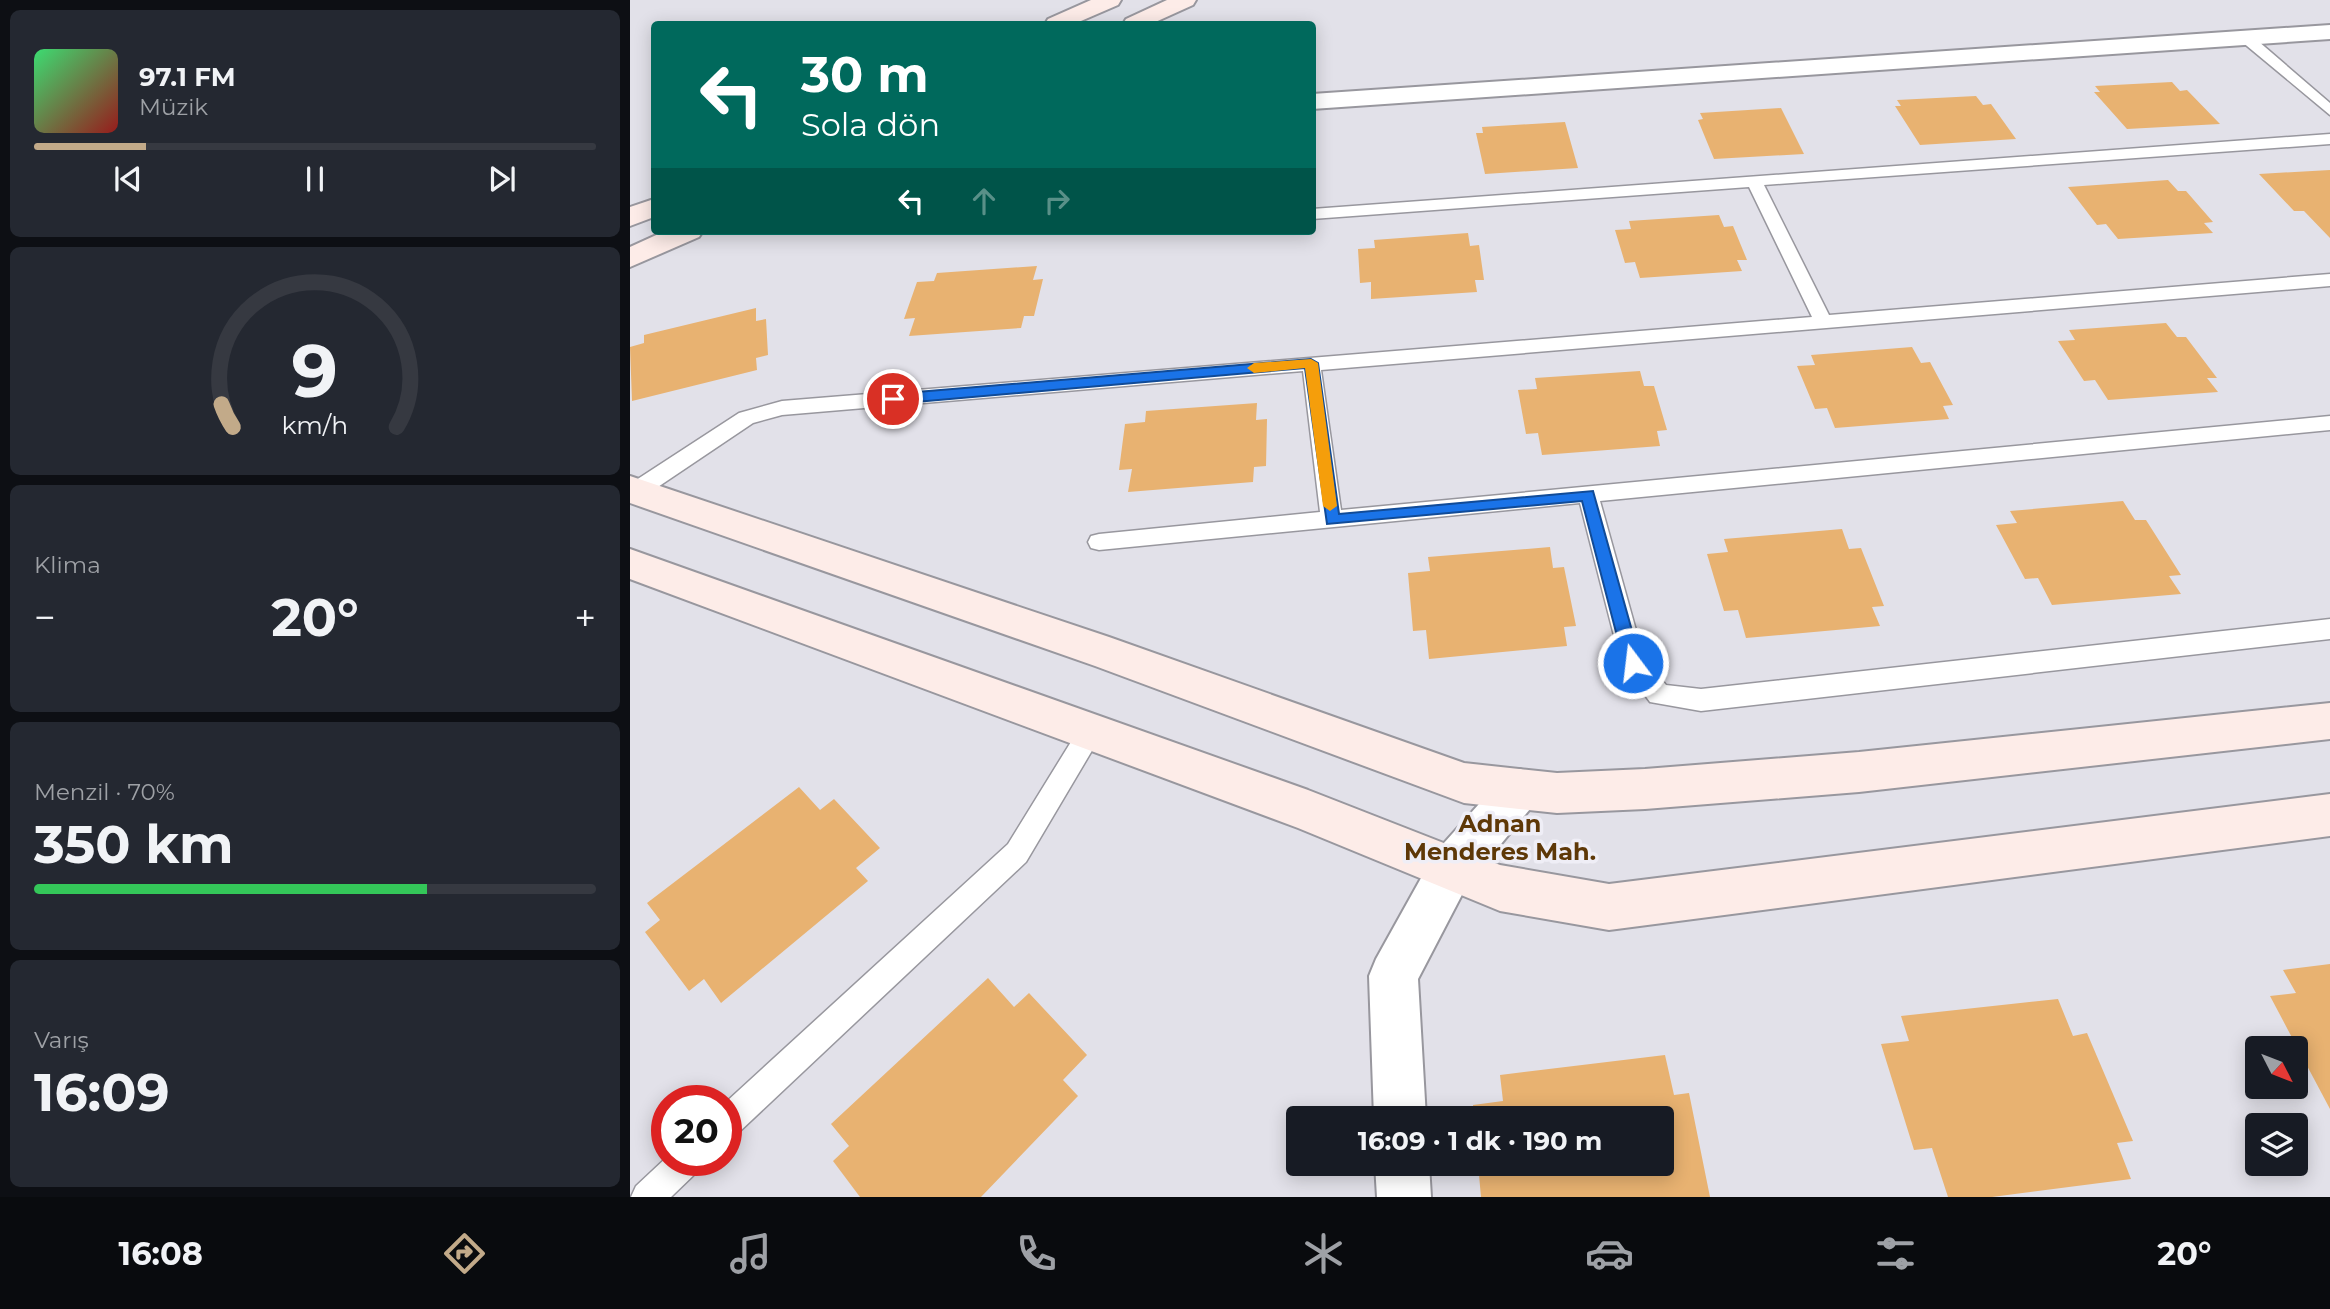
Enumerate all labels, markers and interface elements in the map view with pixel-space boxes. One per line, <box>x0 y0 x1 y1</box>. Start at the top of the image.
text: 30 m <box>801 45 929 104</box>
icon: left <box>686 49 777 140</box>
text: 97.1 FM <box>139 61 236 93</box>
text: Müzik <box>139 93 208 121</box>
text: Sola dön <box>801 105 940 144</box>
icon: previous <box>109 160 147 198</box>
icon: pause <box>296 160 334 198</box>
icon: next <box>483 160 521 198</box>
icon: left <box>892 182 930 220</box>
icon: ahead <box>965 182 1003 220</box>
icon: right <box>1038 182 1076 220</box>
text: 9 <box>292 328 338 416</box>
pin <box>863 369 923 429</box>
icon: arrive <box>874 380 912 418</box>
text: km/h <box>282 410 348 440</box>
text: Klima <box>34 551 101 579</box>
text: 20° <box>271 586 359 649</box>
text: − <box>34 594 56 641</box>
text: + <box>574 594 596 641</box>
position arrow <box>1596 626 1670 700</box>
text: Menzil · 70% <box>34 778 175 806</box>
district label: Adnan Menderes Mah. <box>1404 809 1596 866</box>
text: 350 km <box>34 813 234 876</box>
text: Varış <box>34 1026 89 1054</box>
north arrow <box>2245 1036 2308 1099</box>
map controls <box>2245 1036 2308 1176</box>
text: 16:09 <box>34 1061 170 1124</box>
speed limit sign: 20 <box>651 1085 742 1176</box>
button: layers <box>2245 1113 2308 1176</box>
text: 16:09 · 1 dk · 190 m <box>1358 1125 1602 1157</box>
icon: directions <box>440 1229 489 1278</box>
icon: music <box>726 1229 775 1278</box>
icon: phone <box>1012 1229 1061 1278</box>
icon: climate <box>1299 1229 1348 1278</box>
icon: car <box>1585 1229 1634 1278</box>
icon: filters <box>1871 1229 1920 1278</box>
text: 16:08 <box>119 1234 203 1273</box>
text: 20° <box>2157 1234 2211 1273</box>

